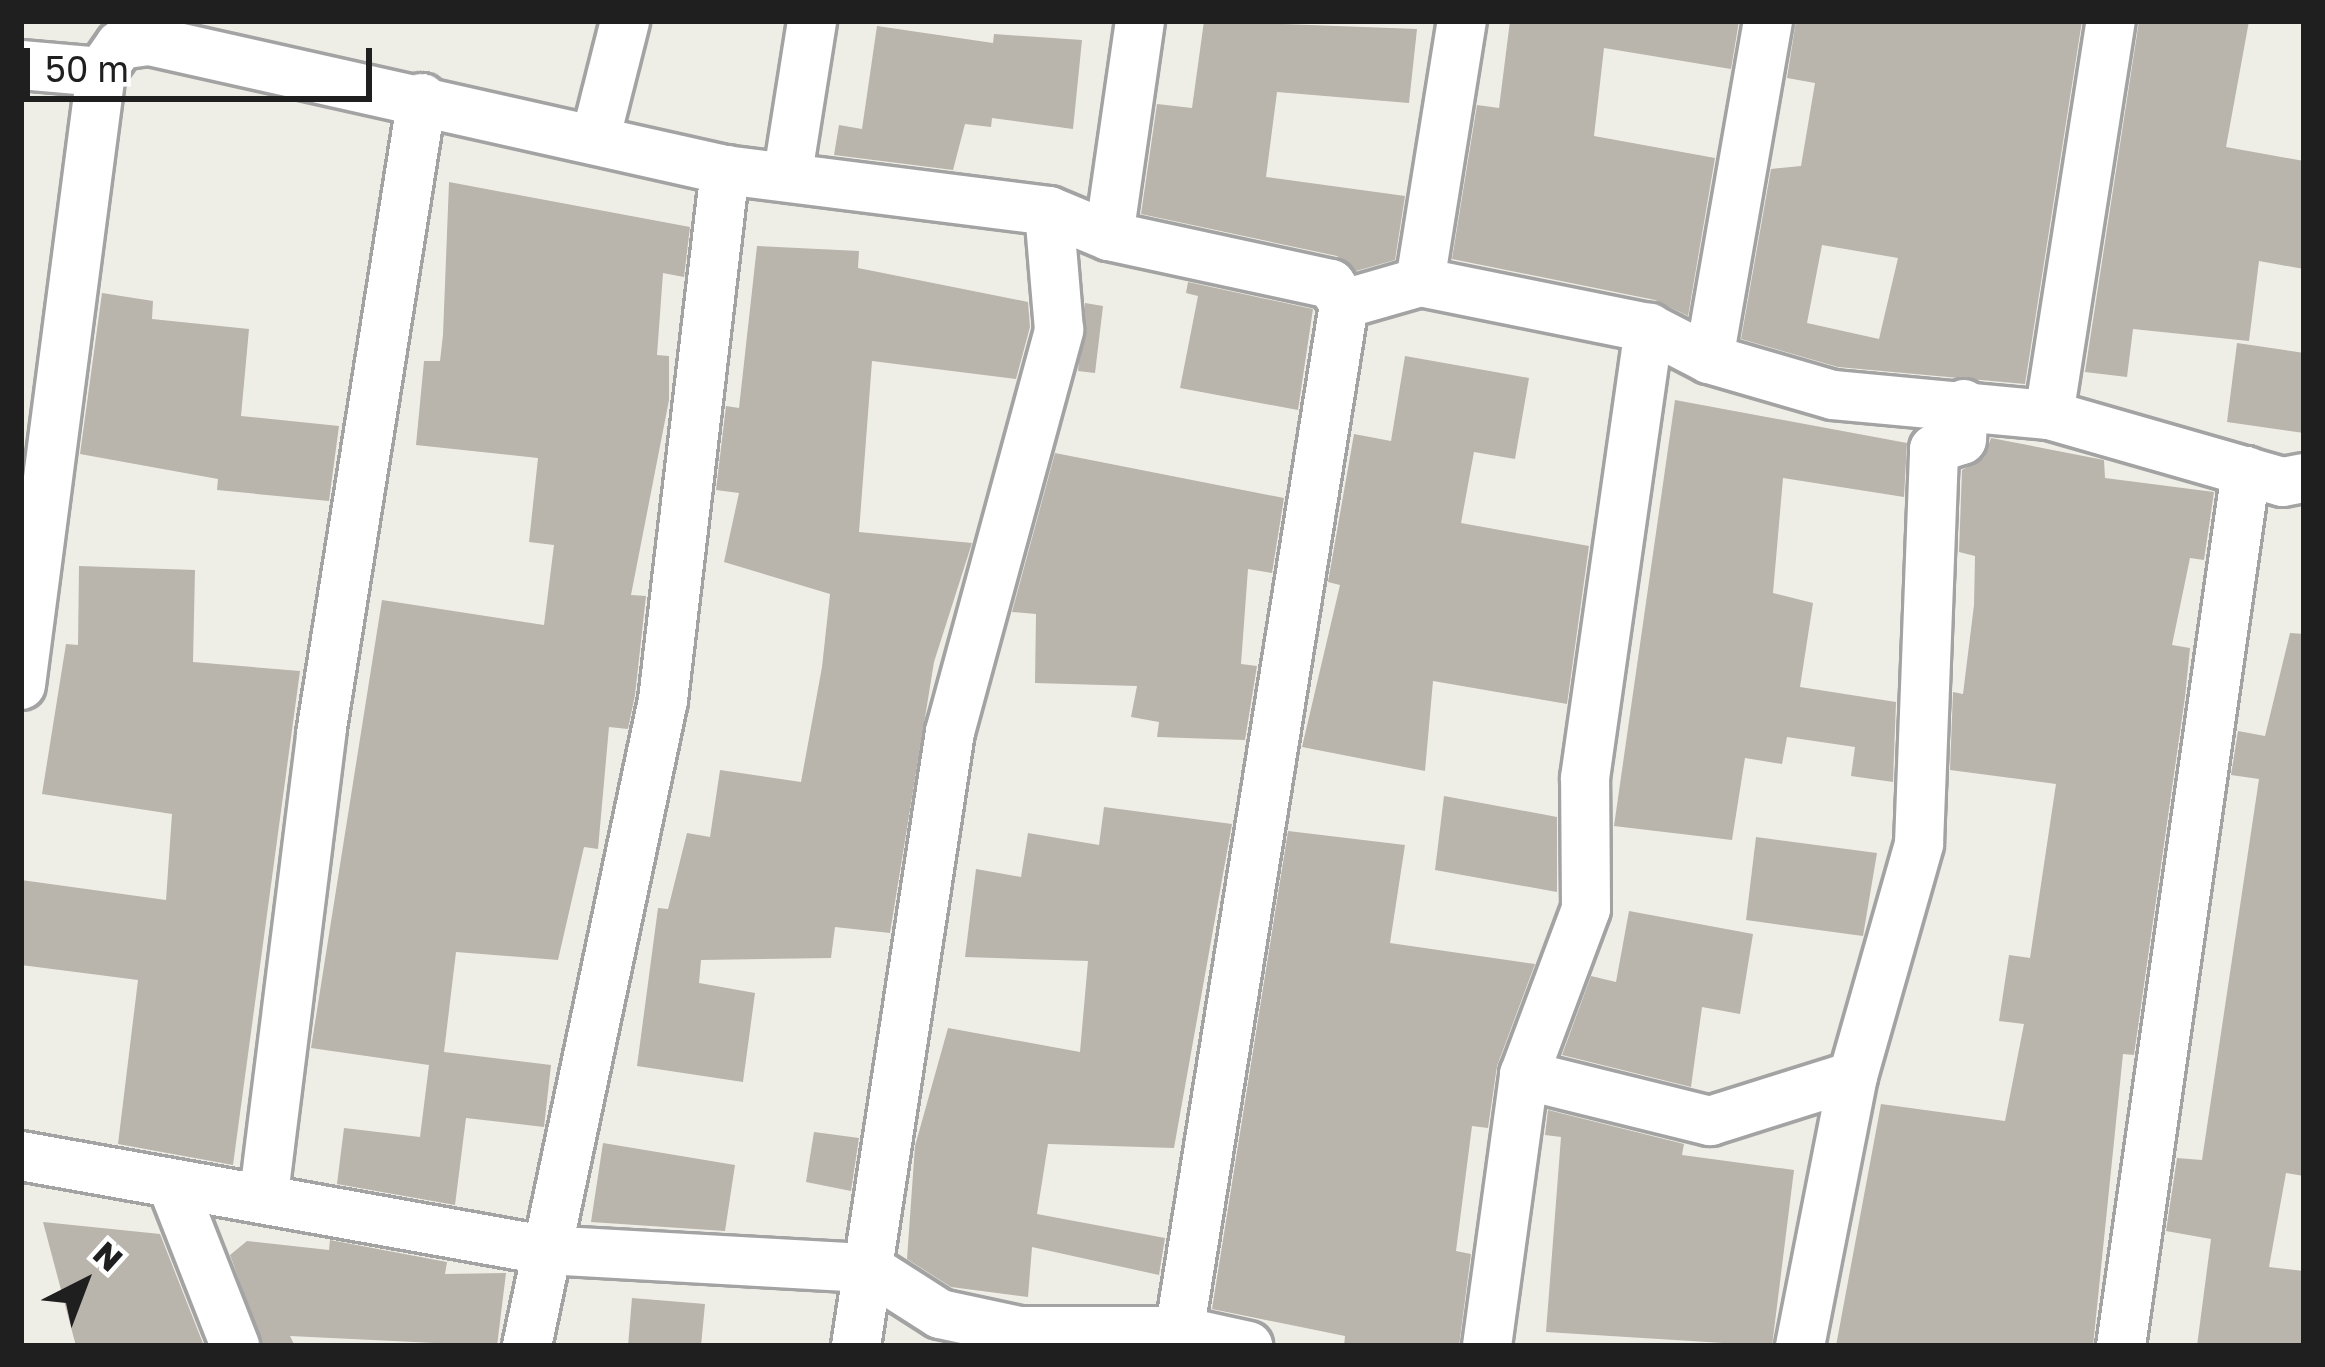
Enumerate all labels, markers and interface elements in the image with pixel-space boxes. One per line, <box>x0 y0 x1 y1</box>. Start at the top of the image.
scale bar <box>30 24 378 98</box>
text: 50 m <box>45 47 129 90</box>
north arrow <box>24 1223 144 1343</box>
text: N <box>86 1233 131 1279</box>

